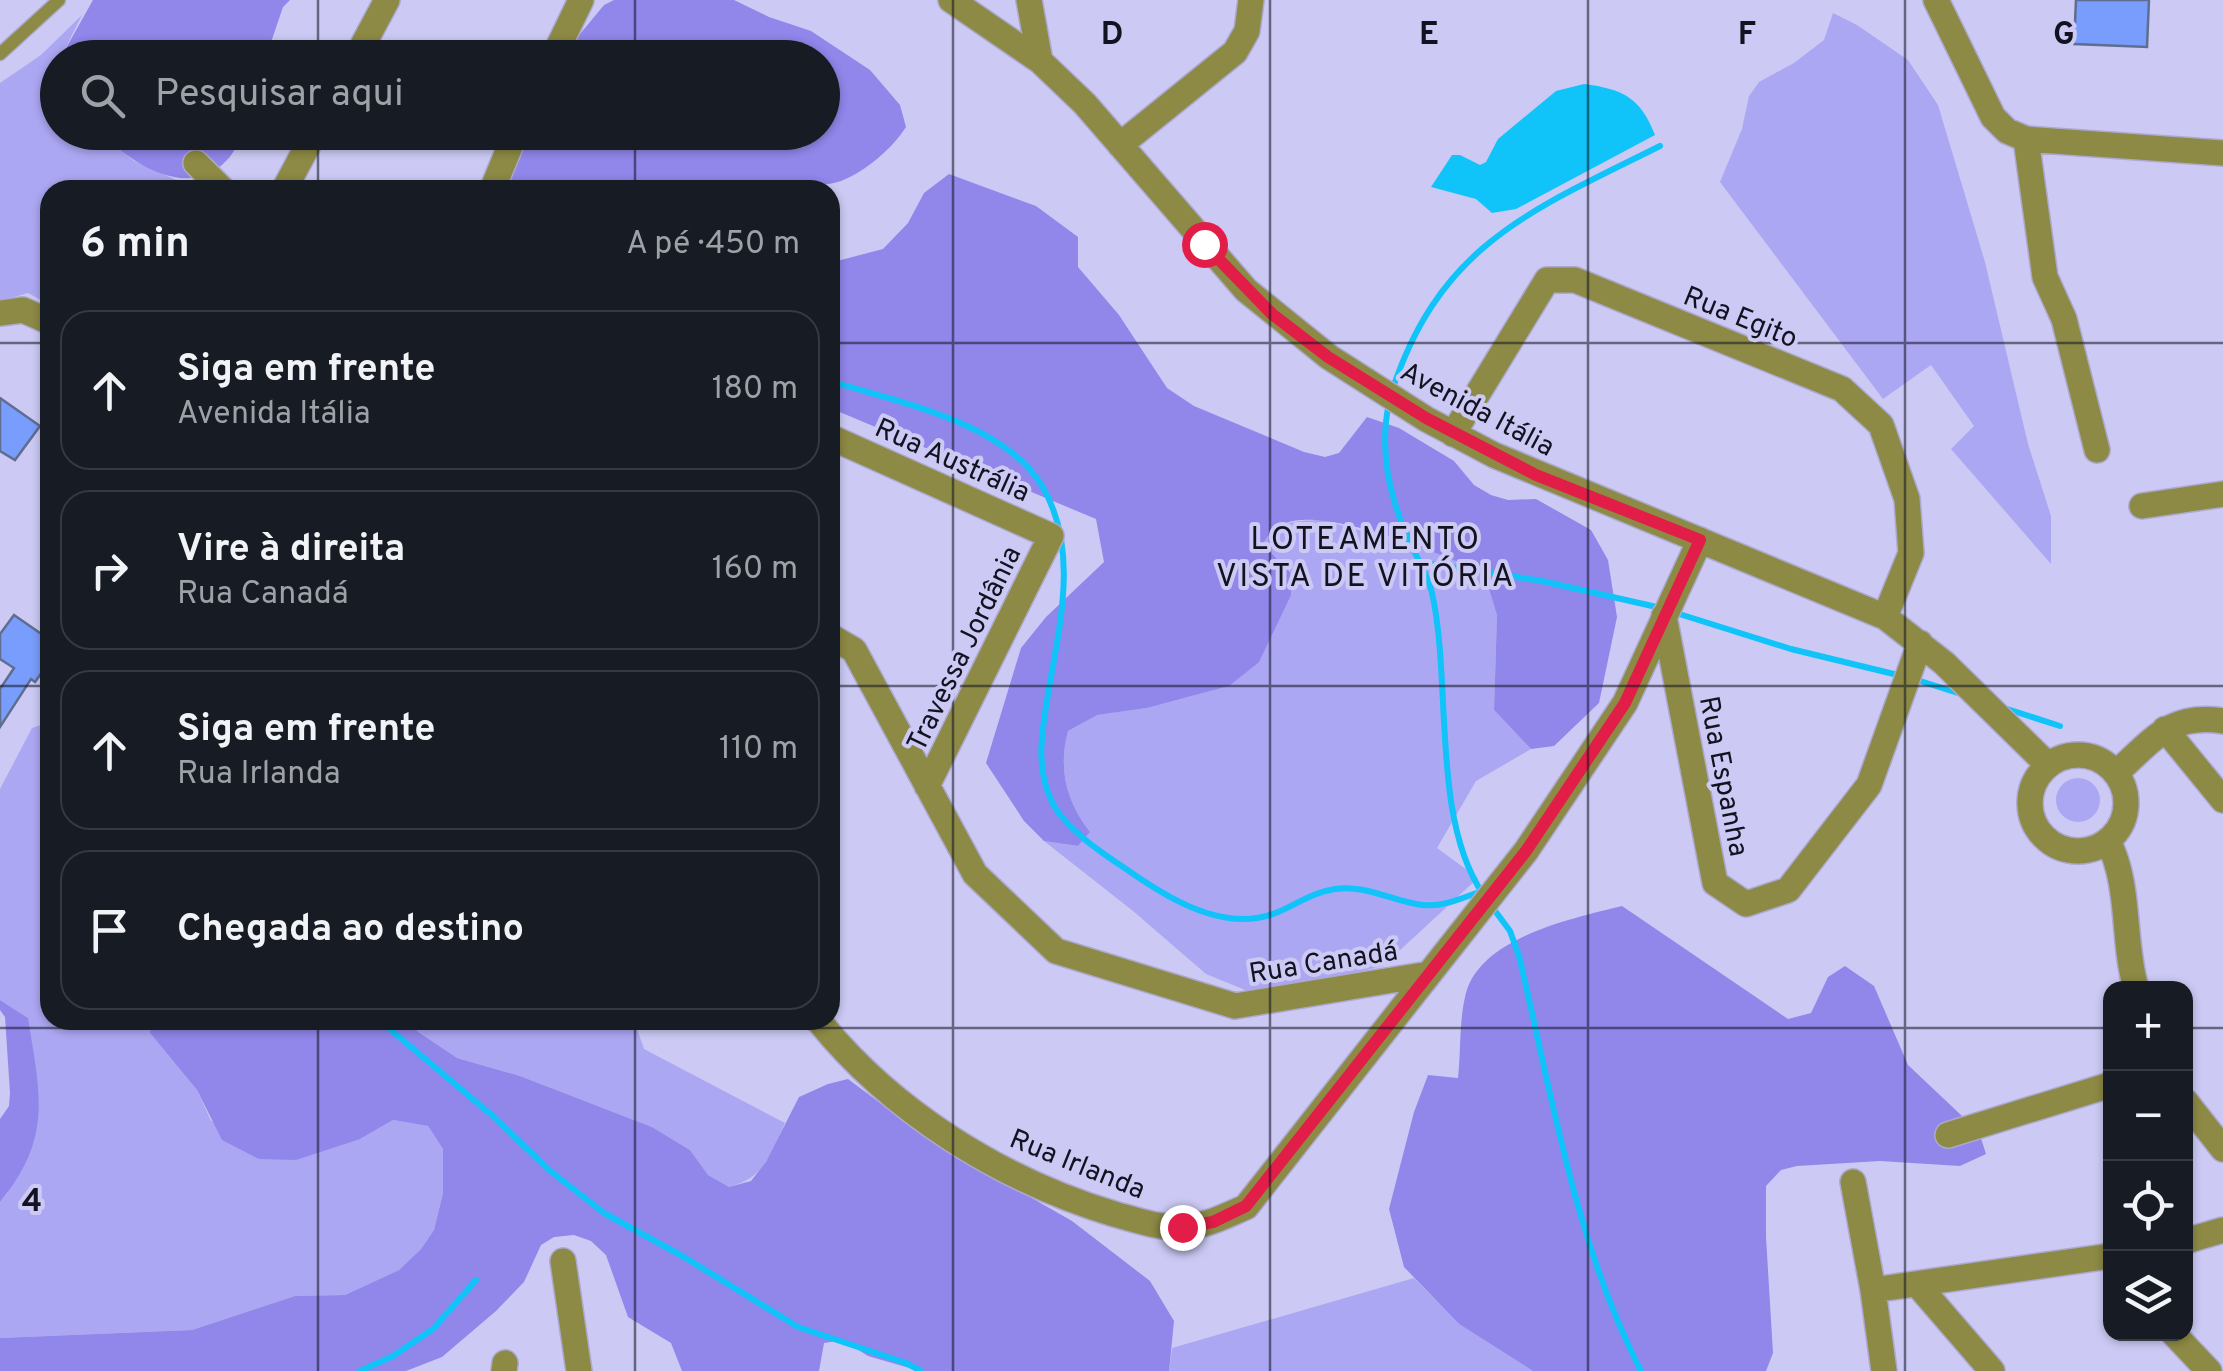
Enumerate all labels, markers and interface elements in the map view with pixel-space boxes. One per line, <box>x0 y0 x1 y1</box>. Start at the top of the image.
text: D <box>1101 16 1123 56</box>
text: E <box>1419 16 1439 56</box>
text: F <box>1738 16 1756 56</box>
text: G <box>2053 16 2075 56</box>
search box <box>40 40 840 150</box>
icon: search <box>75 68 130 123</box>
text: Pesquisar aqui <box>155 71 404 120</box>
text: 6 min <box>80 219 190 272</box>
route start <box>1182 222 1228 268</box>
text: A pé · 450 m <box>626 225 800 265</box>
street label: Rua Egito <box>1677 280 1802 358</box>
text: Siga em frente <box>177 346 436 395</box>
street label: Avenida Itália <box>1393 355 1560 466</box>
icon: ahead <box>82 363 137 418</box>
text: 180 m <box>712 370 798 410</box>
text: Avenida Itália <box>177 395 371 435</box>
street label: Rua Austrália <box>869 412 1035 512</box>
district label: LOTEAMENTO VISTA DE VITÓRIA <box>1216 521 1516 598</box>
text: Vire à direita <box>177 526 405 575</box>
street label: Travessa Jordânia <box>900 541 1031 758</box>
icon: right <box>82 543 137 598</box>
text: 160 m <box>712 550 798 590</box>
text: Rua Canadá <box>177 575 349 615</box>
street label: Rua Espanha <box>1689 693 1755 860</box>
text: Siga em frente <box>177 706 436 755</box>
icon: ahead <box>82 723 137 778</box>
text: 110 m <box>719 730 798 770</box>
text: Rua Irlanda <box>177 755 341 795</box>
icon: arrive <box>82 903 137 958</box>
text: Chegada ao destino <box>177 906 524 955</box>
street label: Rua Canadá <box>1246 934 1400 993</box>
map controls <box>2103 981 2193 1341</box>
button: + <box>2103 981 2193 1071</box>
button: − <box>2103 1071 2193 1161</box>
street label: Rua Irlanda <box>1004 1122 1150 1209</box>
button: locate <box>2103 1161 2193 1251</box>
text: 4 <box>22 1183 42 1223</box>
route end <box>1160 1205 1206 1251</box>
button: layers <box>2103 1251 2193 1341</box>

